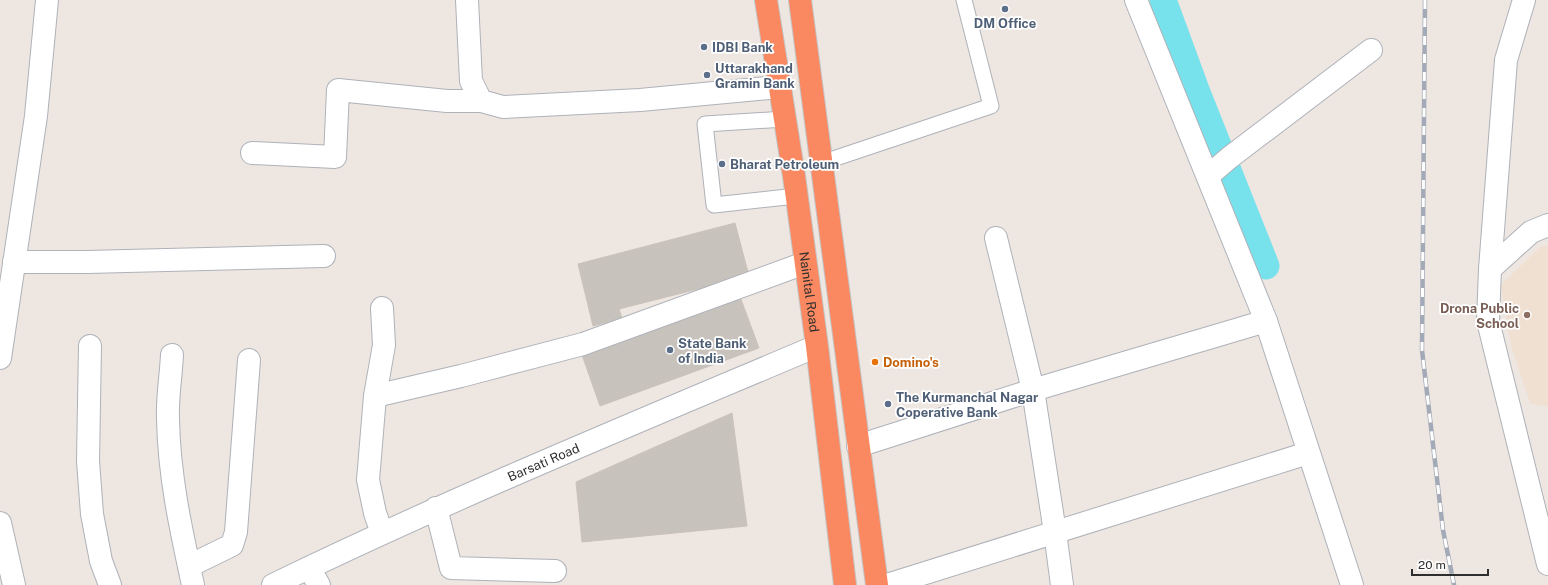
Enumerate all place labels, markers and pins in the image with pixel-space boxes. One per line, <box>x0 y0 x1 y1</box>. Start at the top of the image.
marker: DM Office <box>1000 4 1010 14</box>
place label: DM Office <box>974 16 1036 31</box>
place label: IDBI Bank <box>712 40 773 55</box>
marker: IDBI Bank <box>699 42 709 52</box>
place label: Uttarakhand Gramin Bank <box>715 61 795 91</box>
marker: Uttarakhand Gramin Bank <box>702 70 712 80</box>
place label: Bharat Petroleum <box>730 157 839 172</box>
marker: Bharat Petroleum <box>717 159 727 169</box>
place label: Drona Public School <box>1440 301 1519 331</box>
marker: Drona Public School <box>1522 310 1532 320</box>
place label: State Bank of India <box>678 336 747 366</box>
marker: State Bank of India <box>665 345 675 355</box>
place label: Domino's <box>883 355 939 370</box>
marker: Domino's <box>870 357 880 367</box>
place label: The Kurmanchal Nagar Coperative Bank <box>896 390 1039 420</box>
marker: The Kurmanchal Nagar Coperative Bank <box>883 399 893 409</box>

